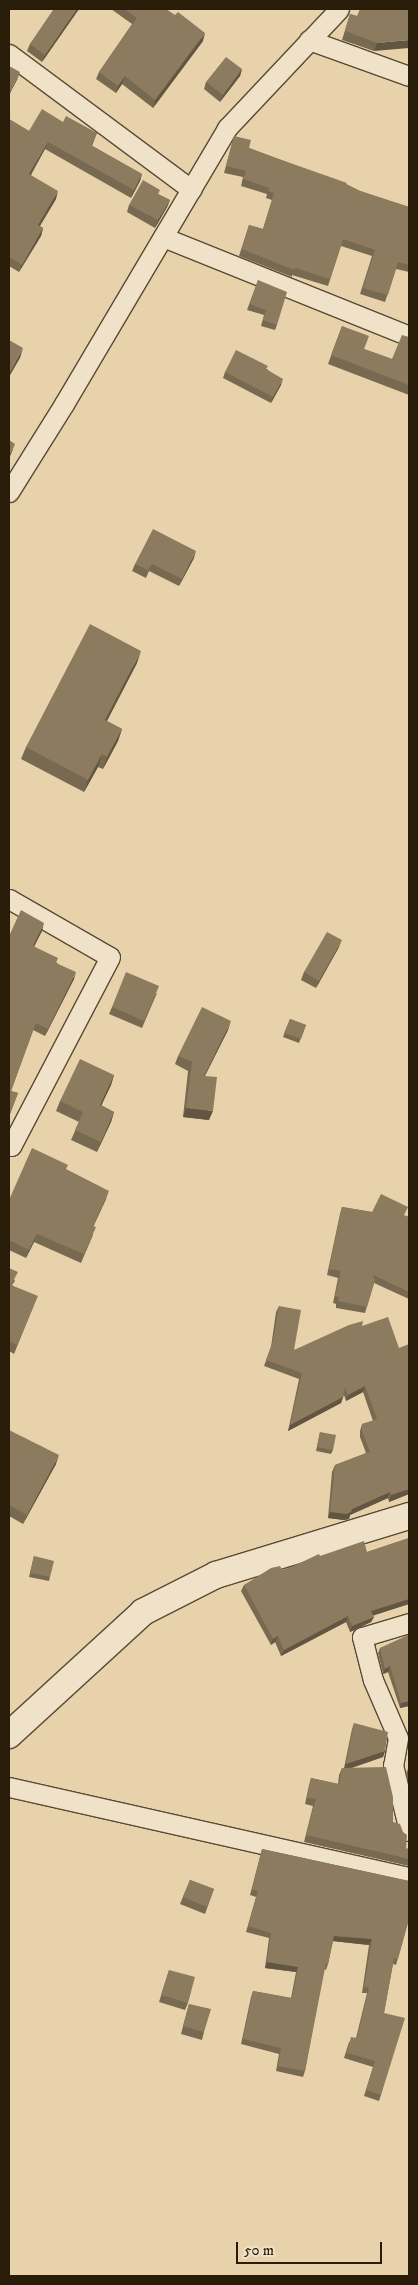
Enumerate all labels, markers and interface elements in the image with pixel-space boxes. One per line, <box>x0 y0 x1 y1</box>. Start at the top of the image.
scale bar <box>238 2232 384 2264</box>
text: 50 m <box>244 2241 274 2260</box>

